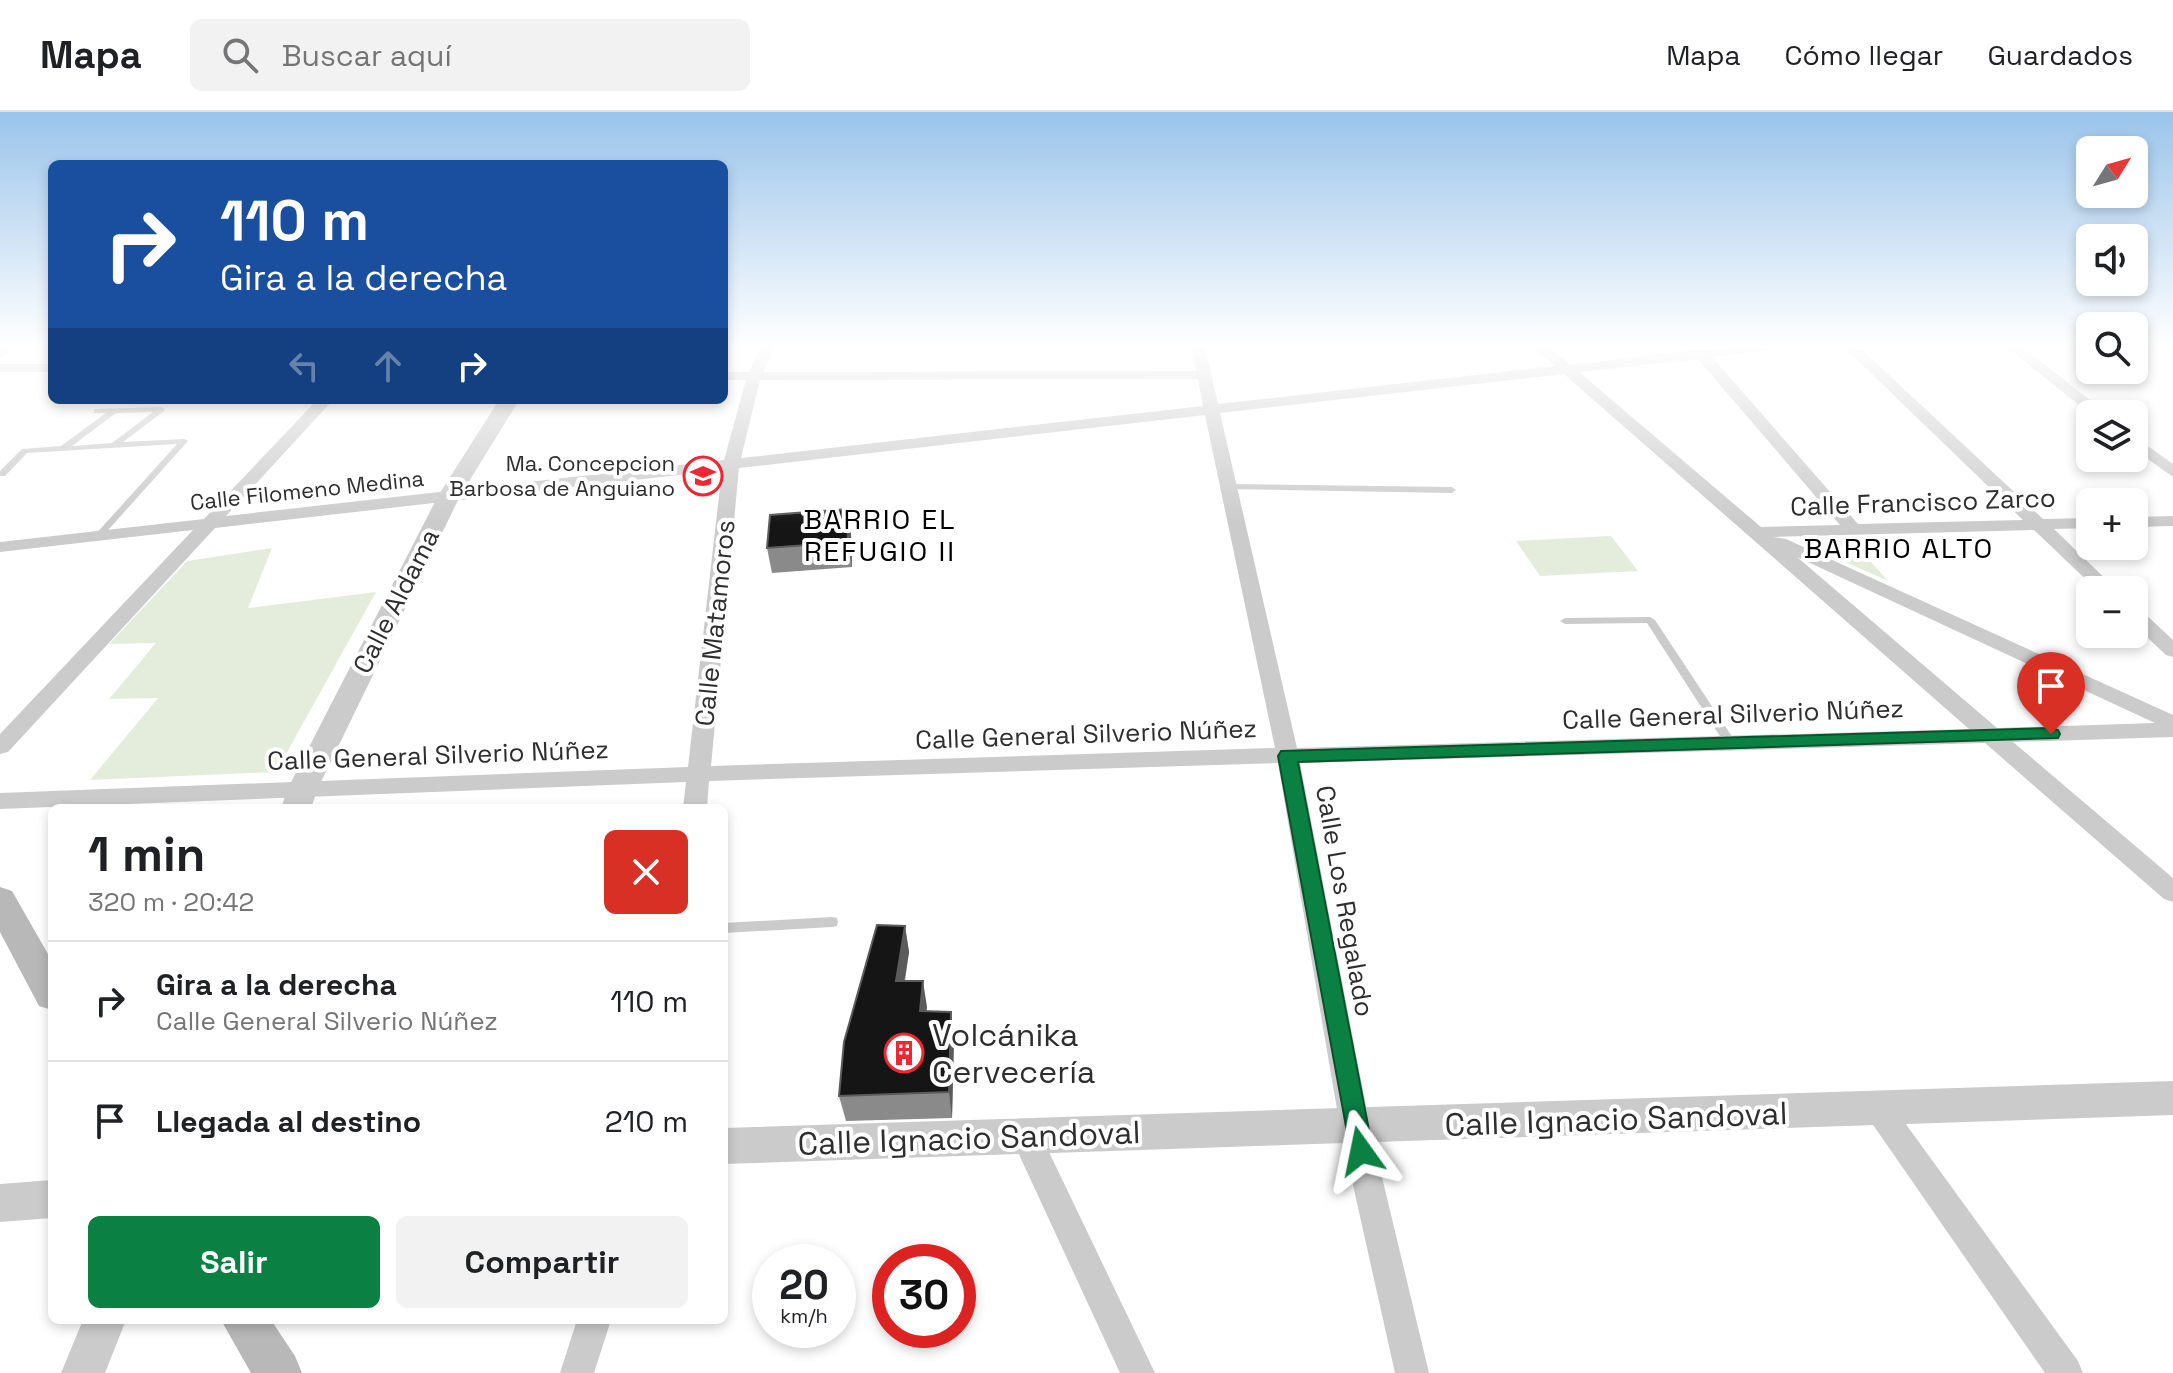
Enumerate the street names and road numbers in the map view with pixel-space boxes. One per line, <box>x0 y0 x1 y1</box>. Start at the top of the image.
street label: Calle Filomeno Medina <box>189 464 426 516</box>
street label: Calle Francisco Zarco <box>1790 480 2056 524</box>
street label: Calle Matamoros <box>687 518 743 728</box>
street label: Calle Aldama <box>345 523 447 679</box>
street label: Calle General Silverio Núñez <box>1562 691 1904 737</box>
street label: Calle General Silverio Núñez <box>915 711 1257 757</box>
street label: Calle General Silverio Núñez <box>267 732 609 778</box>
street label: Calle Los Regalado <box>1308 783 1382 1019</box>
street label: Calle Ignacio Sandoval <box>1444 1093 1788 1145</box>
street label: Calle Ignacio Sandoval <box>797 1112 1141 1164</box>

